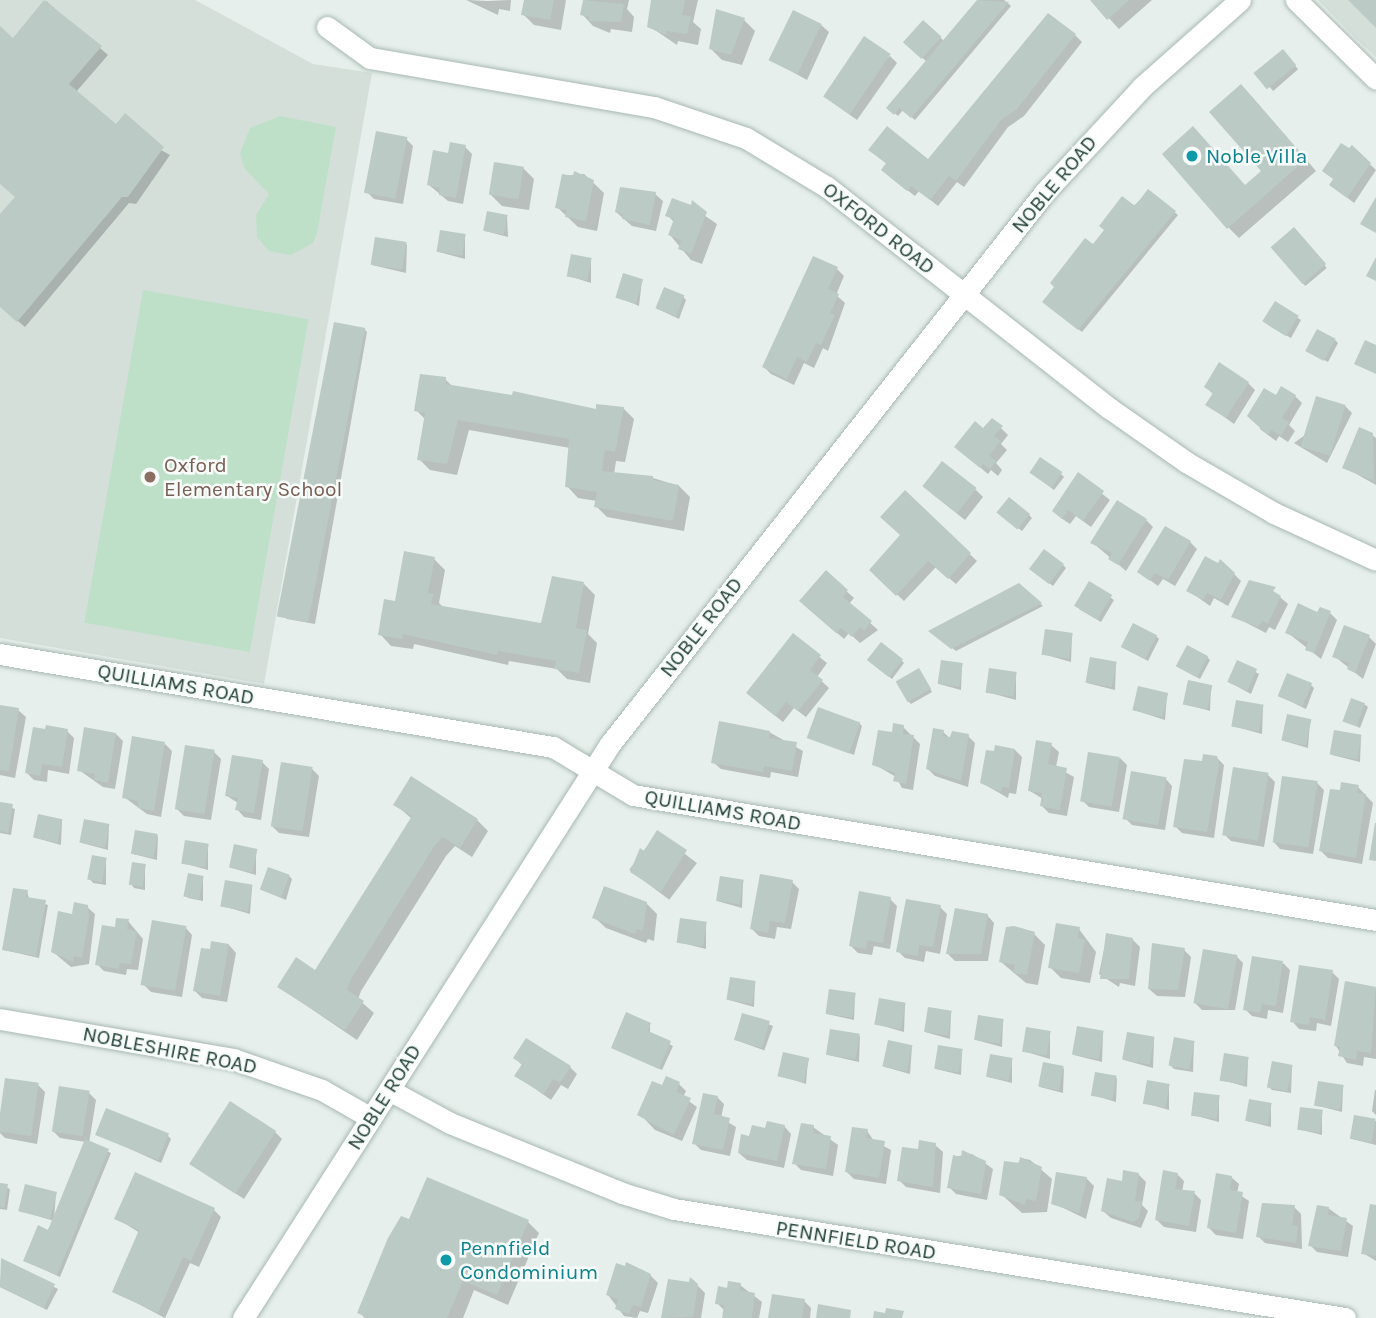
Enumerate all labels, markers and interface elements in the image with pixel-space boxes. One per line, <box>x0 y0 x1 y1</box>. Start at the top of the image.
street label: NOBLE ROAD <box>1006 130 1102 238</box>
place label: Noble Villa <box>1206 143 1307 169</box>
marker: Noble Villa <box>1184 148 1200 164</box>
street label: OXFORD ROAD <box>818 176 940 280</box>
place label: Oxford Elementary School <box>164 452 342 502</box>
marker: Oxford Elementary School <box>142 469 158 485</box>
street label: NOBLE ROAD <box>654 572 748 682</box>
street label: QUILLIAMS ROAD <box>96 658 256 710</box>
street label: QUILLIAMS ROAD <box>643 784 803 836</box>
street label: NOBLESHIRE ROAD <box>81 1021 259 1079</box>
street label: NOBLE ROAD <box>342 1039 426 1155</box>
street label: PENNFIELD ROAD <box>774 1215 938 1265</box>
place label: Pennfield Condominium <box>460 1235 598 1285</box>
marker: Pennfield Condominium <box>438 1252 454 1268</box>

